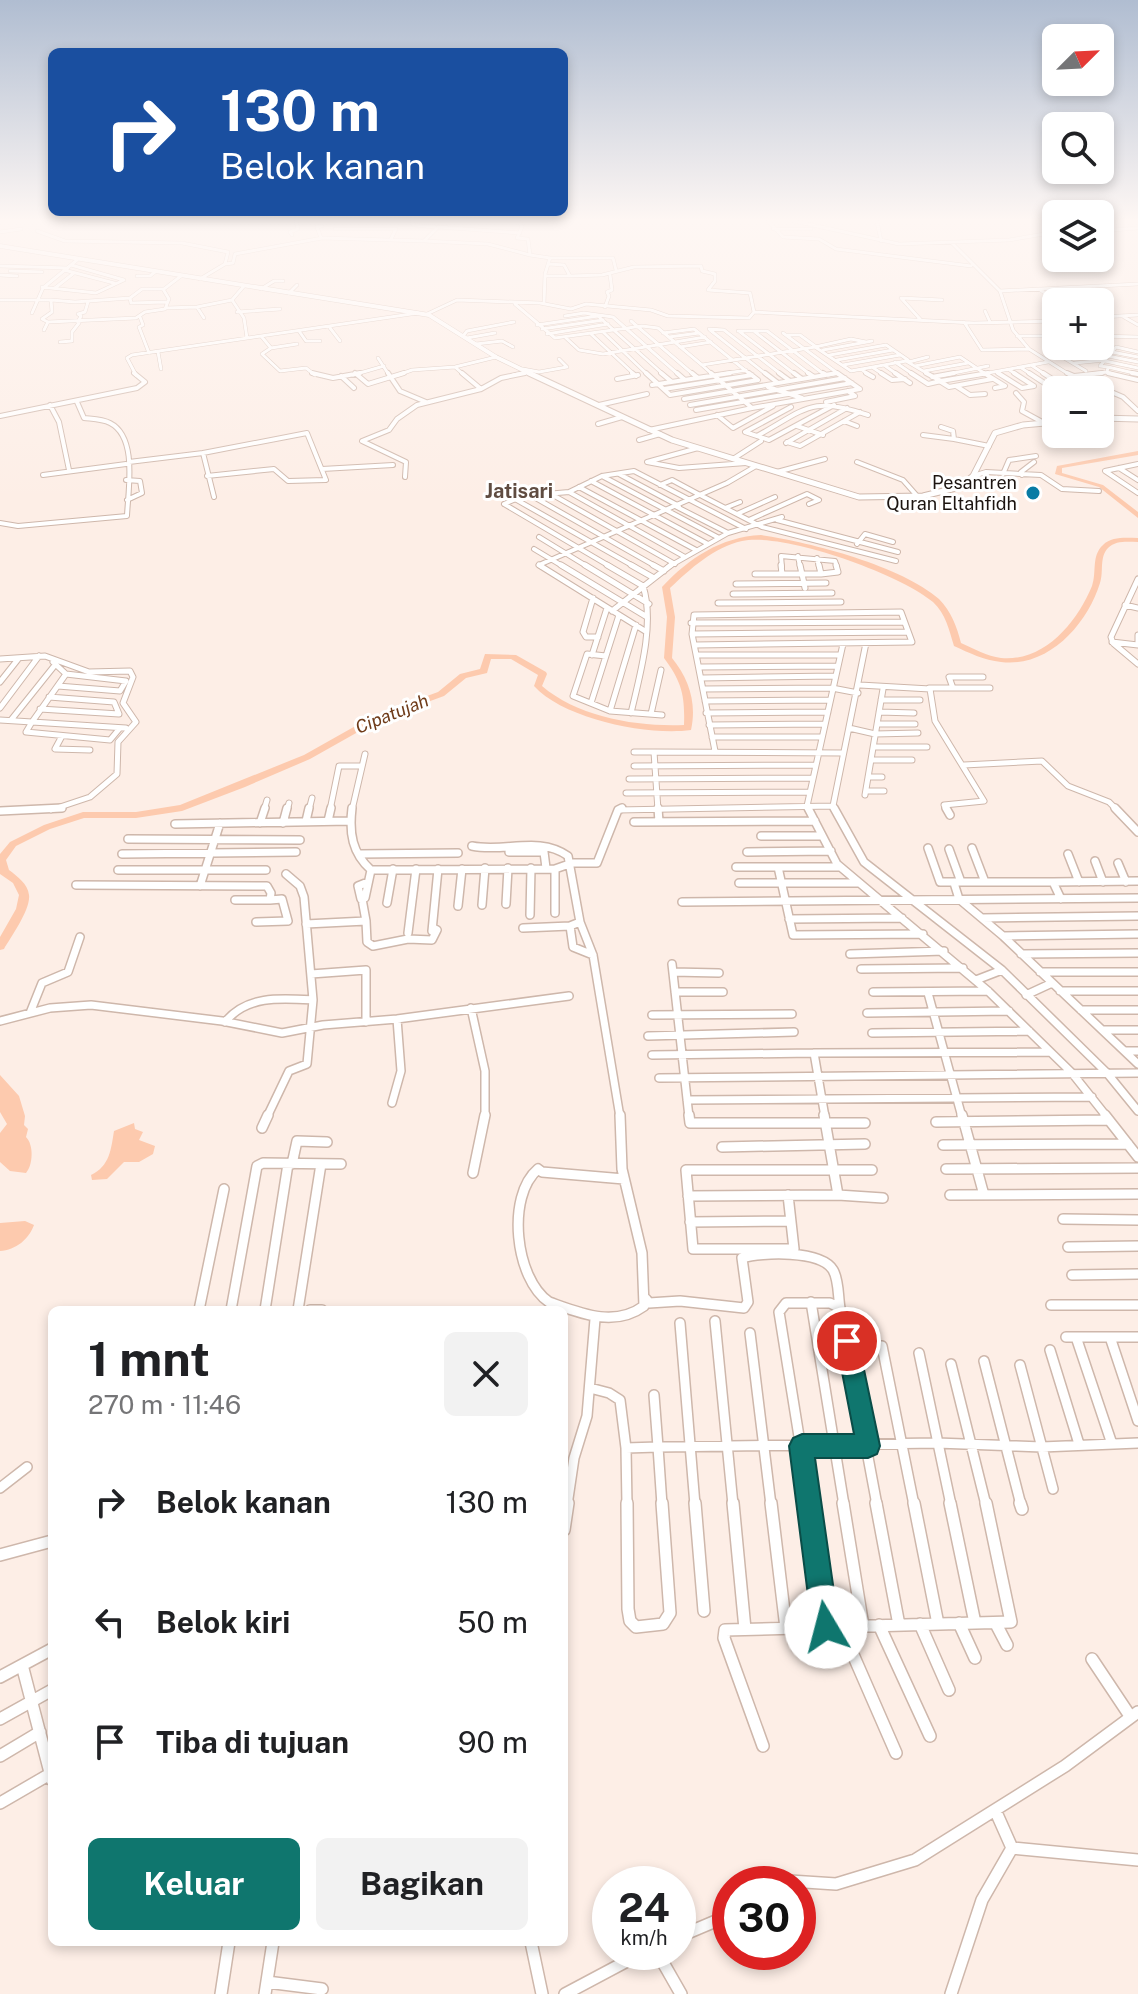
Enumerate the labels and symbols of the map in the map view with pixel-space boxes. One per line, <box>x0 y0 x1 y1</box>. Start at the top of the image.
north arrow <box>1042 24 1114 96</box>
place label: Pesantren Quran Eltahfidh <box>886 472 1017 514</box>
district label: Jatisari <box>485 479 553 503</box>
marker: Pesantren Quran Eltahfidh <box>1024 484 1042 502</box>
water label: Cipatujah <box>352 689 432 738</box>
pin <box>813 1307 881 1375</box>
position arrow <box>784 1585 868 1669</box>
speed limit sign: 30 <box>712 1866 816 1970</box>

